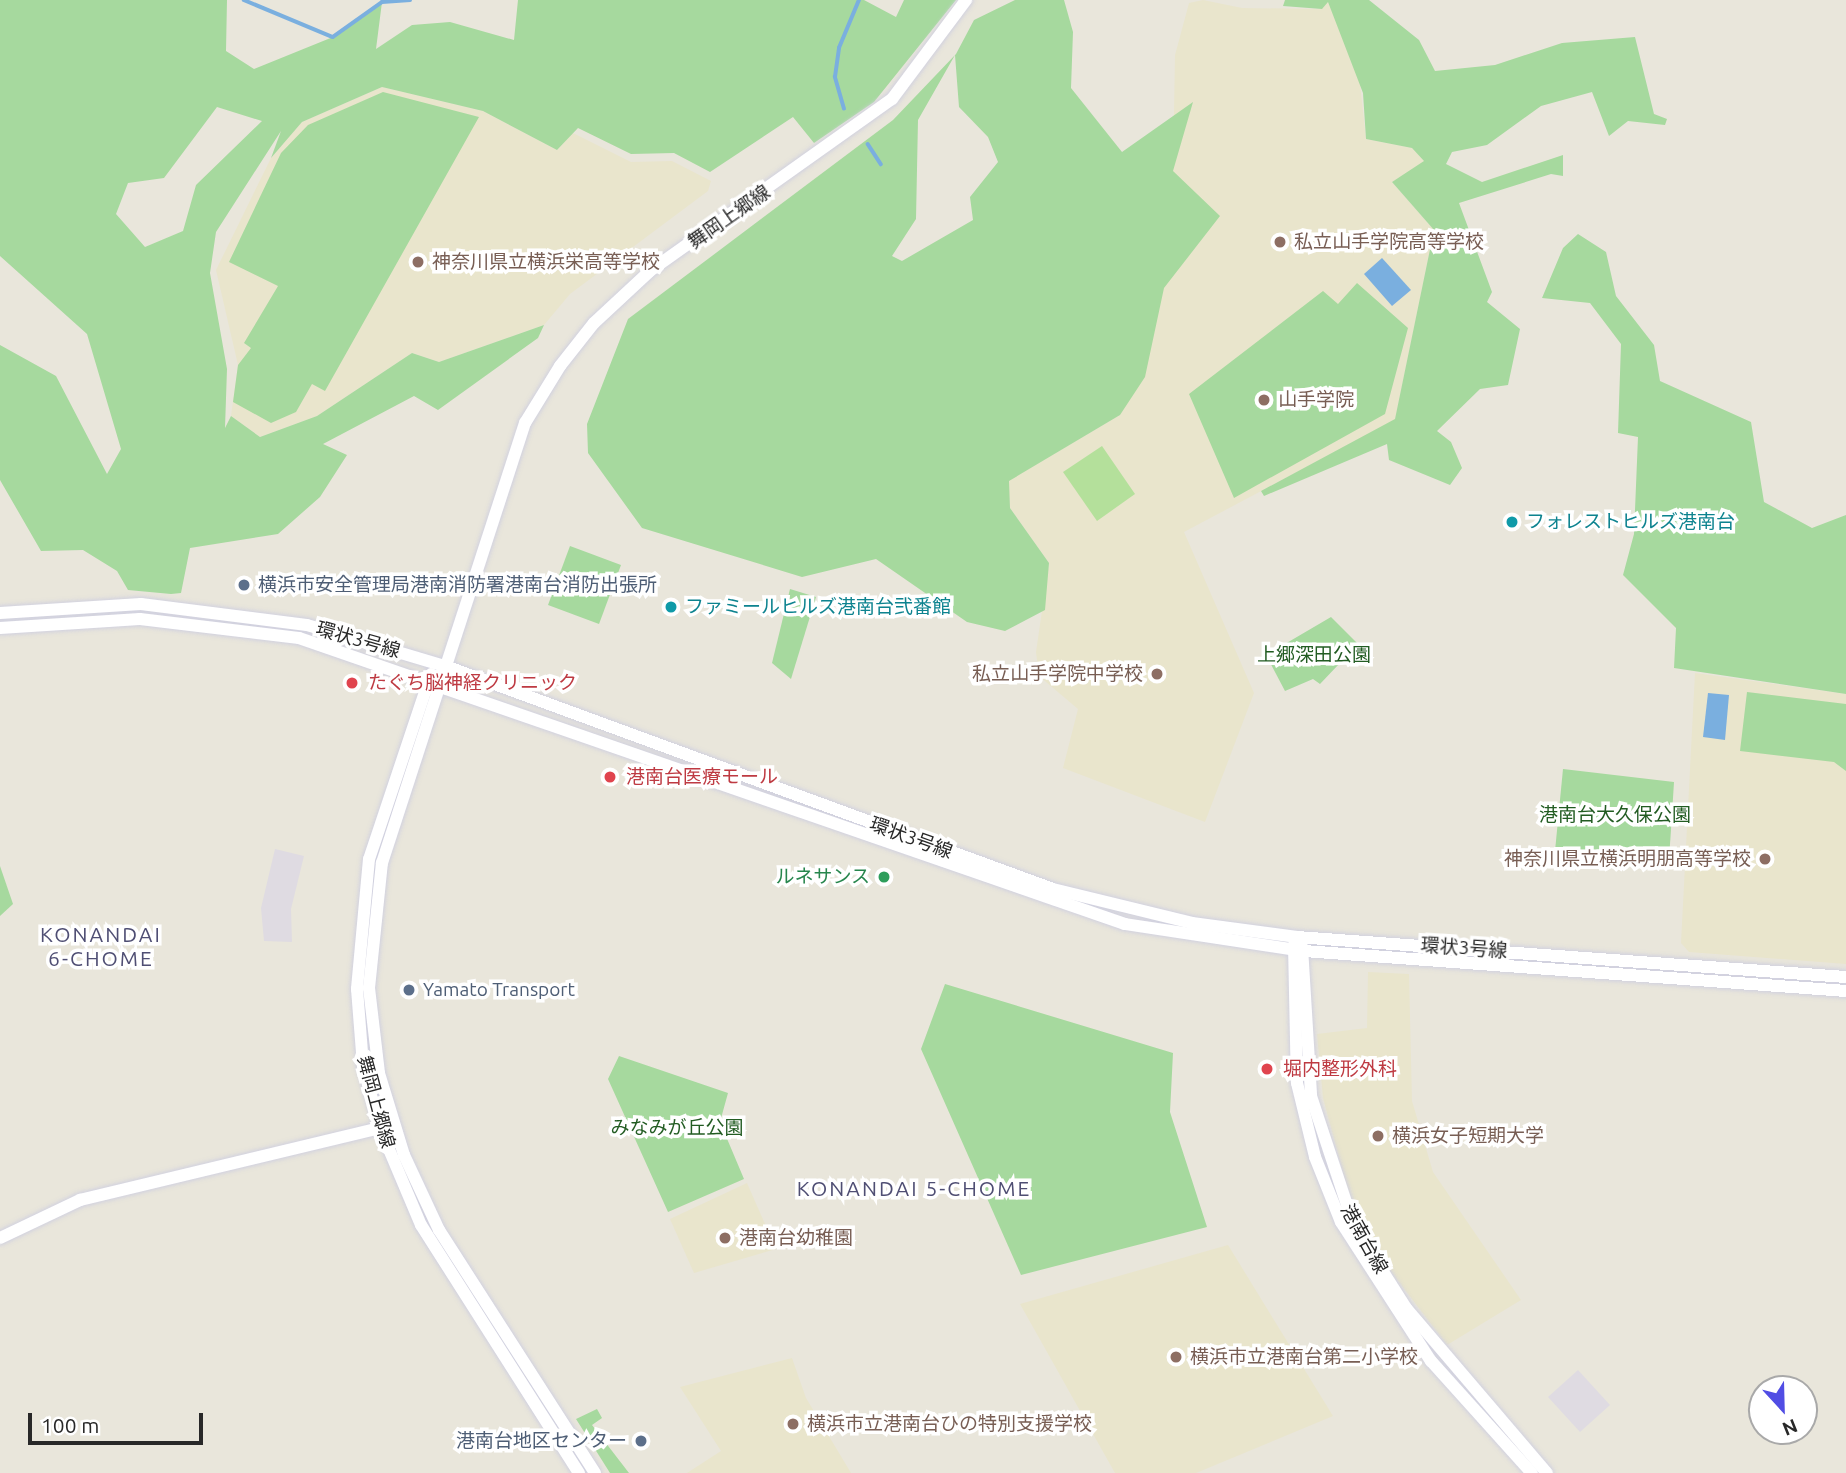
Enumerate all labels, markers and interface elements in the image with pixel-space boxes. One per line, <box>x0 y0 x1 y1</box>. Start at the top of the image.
street label: 舞岡上郷線 <box>684 180 774 254</box>
place label: 私立山手学院高等学校 <box>1294 231 1484 253</box>
marker: 私立山手学院高等学校 <box>1272 234 1288 250</box>
place label: 神奈川県立横浜栄高等学校 <box>432 251 660 273</box>
marker: 神奈川県立横浜栄高等学校 <box>410 254 426 270</box>
place label: 山手学院 <box>1278 389 1354 411</box>
marker: 山手学院 <box>1256 392 1272 408</box>
place label: フォレストヒルズ港南台 <box>1526 511 1735 533</box>
marker: フォレストヒルズ港南台 <box>1504 514 1520 530</box>
place label: 横浜市安全管理局港南消防署港南台消防出張所 <box>258 574 657 596</box>
marker: 横浜市安全管理局港南消防署港南台消防出張所 <box>236 577 252 593</box>
place label: ファミールヒルズ港南台弐番館 <box>685 596 951 618</box>
marker: ファミールヒルズ港南台弐番館 <box>663 599 679 615</box>
street label: 環状3号線 <box>313 617 403 663</box>
park label: 上郷深田公園 <box>1257 644 1371 666</box>
place label: 私立山手学院中学校 <box>972 663 1143 685</box>
marker: 私立山手学院中学校 <box>1149 666 1165 682</box>
place label: たぐち脳神経クリニック <box>368 672 577 694</box>
marker: たぐち脳神経クリニック <box>342 673 362 693</box>
place label: 港南台医療モール <box>626 766 778 788</box>
marker: 港南台医療モール <box>600 767 620 787</box>
park label: 港南台大久保公園 <box>1539 804 1691 826</box>
street label: 環状3号線 <box>866 812 956 864</box>
place label: 神奈川県立横浜明朋高等学校 <box>1504 848 1751 870</box>
marker: 神奈川県立横浜明朋高等学校 <box>1757 851 1773 867</box>
place label: ルネサンス <box>775 866 870 888</box>
marker: ルネサンス <box>876 869 892 885</box>
district label: KONANDAI 6-CHOME <box>41 921 161 971</box>
street label: 環状3号線 <box>1420 934 1508 962</box>
place label: Yamato Transport <box>423 979 575 1001</box>
marker: Yamato Transport <box>401 982 417 998</box>
street label: 舞岡上郷線 <box>353 1053 399 1151</box>
place label: 堀内整形外科 <box>1283 1058 1397 1080</box>
marker: 堀内整形外科 <box>1257 1059 1277 1079</box>
park label: みなみが丘公園 <box>611 1117 743 1139</box>
place label: 横浜女子短期大学 <box>1392 1125 1544 1147</box>
marker: 横浜女子短期大学 <box>1370 1128 1386 1144</box>
district label: KONANDAI 5-CHOME <box>799 1175 1029 1201</box>
street label: 港南台線 <box>1336 1200 1392 1278</box>
place label: 港南台幼稚園 <box>739 1227 853 1249</box>
marker: 港南台幼稚園 <box>717 1230 733 1246</box>
place label: 横浜市立港南台第二小学校 <box>1190 1346 1418 1368</box>
marker: 横浜市立港南台第二小学校 <box>1168 1349 1184 1365</box>
north arrow <box>1748 1375 1818 1445</box>
scale bar <box>32 1400 206 1444</box>
text: 100 m <box>41 1413 99 1437</box>
place label: 横浜市立港南台ひの特別支援学校 <box>807 1413 1092 1435</box>
text: N <box>1779 1415 1801 1440</box>
marker: 横浜市立港南台ひの特別支援学校 <box>785 1416 801 1432</box>
place label: 港南台地区センター <box>456 1430 627 1452</box>
marker: 港南台地区センター <box>633 1433 649 1449</box>

